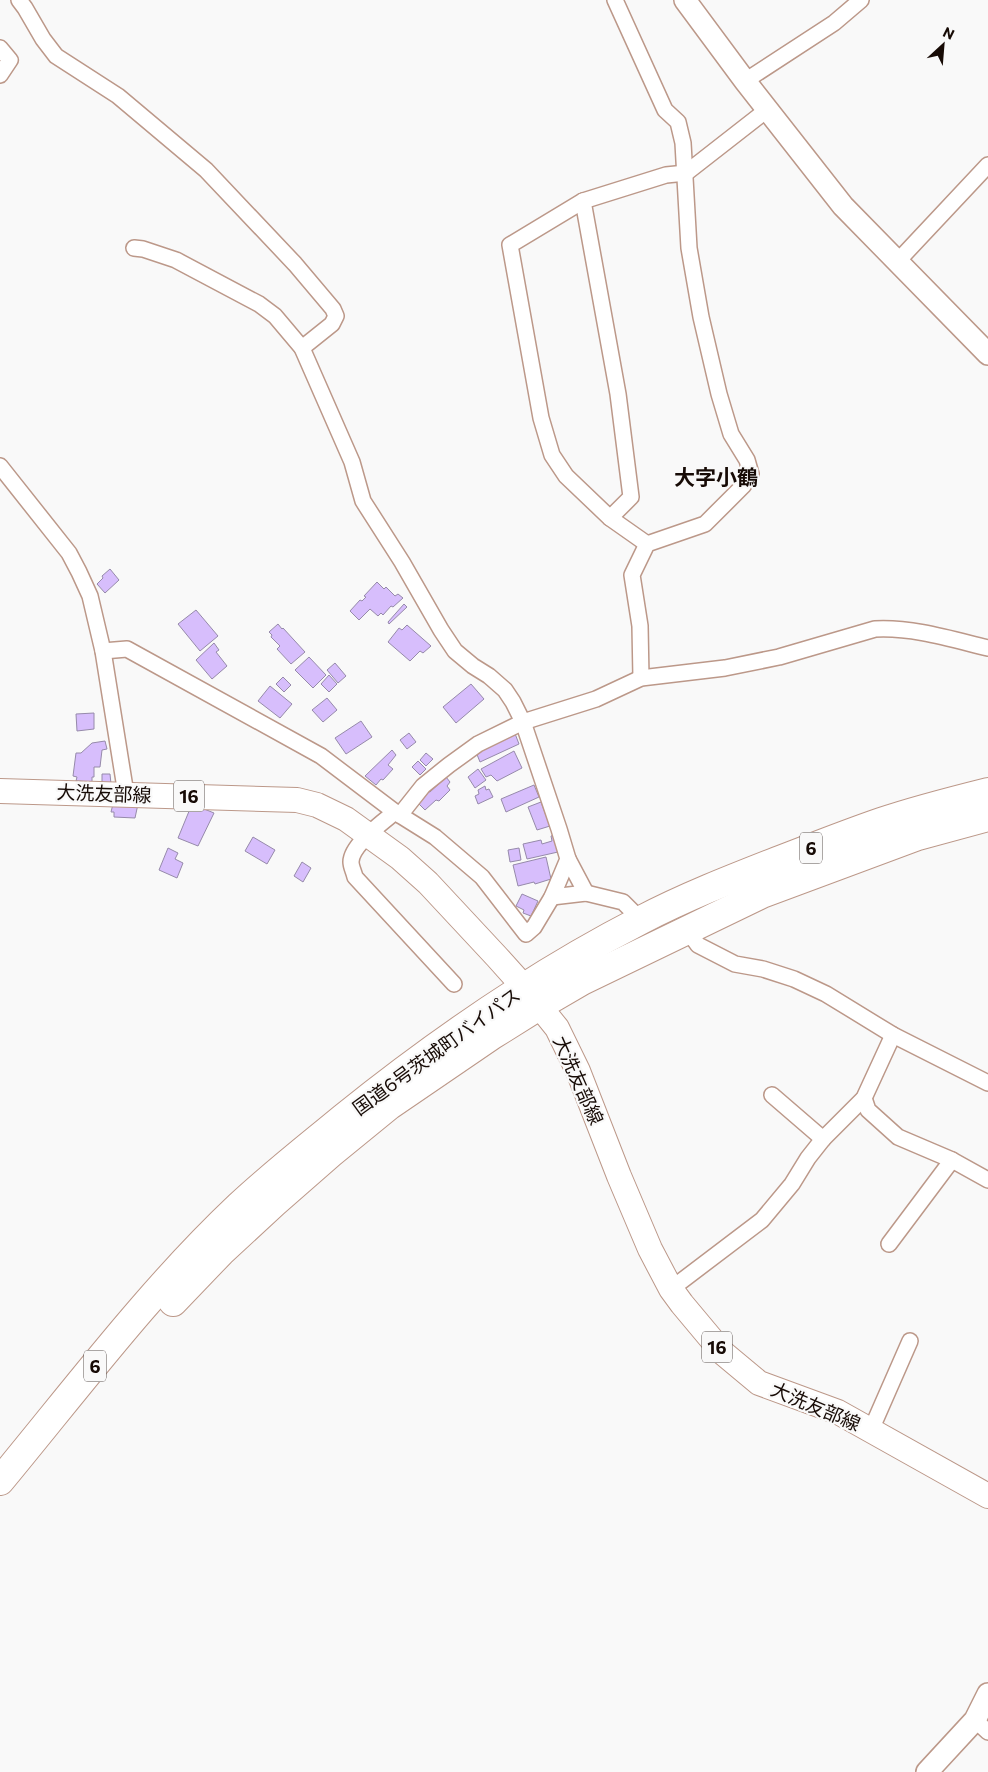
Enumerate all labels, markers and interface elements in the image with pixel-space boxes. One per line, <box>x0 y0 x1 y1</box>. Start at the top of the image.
north arrow <box>918 20 968 70</box>
text: N <box>940 23 957 43</box>
district label: 大字小鶴 <box>674 464 758 489</box>
street label: 大洗友部線 <box>56 780 152 806</box>
road number: 16 <box>174 780 204 811</box>
road number: 6 <box>800 832 822 864</box>
street label: 国道6号茨城町バイパス <box>348 983 524 1119</box>
street label: 大洗友部線 <box>549 1032 609 1128</box>
road number: 16 <box>702 1331 732 1362</box>
road number: 6 <box>84 1350 106 1382</box>
street label: 大洗友部線 <box>768 1377 864 1435</box>

